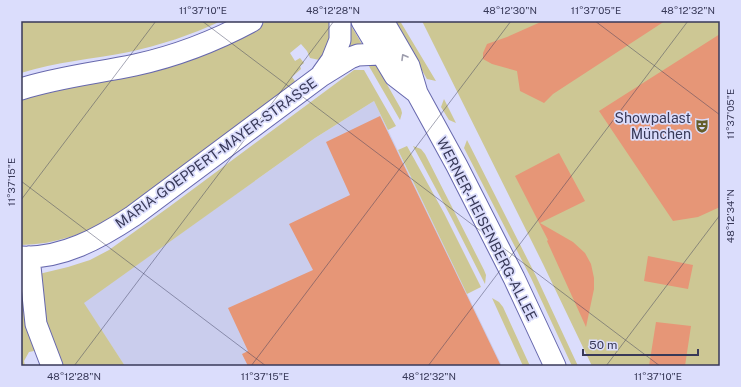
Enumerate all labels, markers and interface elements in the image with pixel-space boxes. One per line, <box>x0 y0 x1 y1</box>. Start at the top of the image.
text: 11°37'10"E <box>179 4 227 16</box>
text: 48°12'28"N <box>306 4 360 16</box>
text: 48°12'30"N <box>483 4 537 16</box>
text: 11°37'05"E <box>571 4 621 16</box>
text: 48°12'32"N <box>661 4 715 16</box>
one-way arrow <box>401 54 408 61</box>
street label: MARIA-GOEPPERT-MAYER-STRASSE <box>112 74 320 232</box>
text: 11°37'05"E <box>724 89 736 139</box>
place label: Showpalast München <box>615 110 691 142</box>
theatre icon: Showpalast München <box>694 118 710 134</box>
street label: WERNER-HEISENBERG-ALLEE <box>434 135 540 323</box>
text: 11°37'15"E <box>5 158 17 206</box>
text: 48°12'34"N <box>724 189 736 243</box>
scale bar <box>583 331 698 357</box>
text: 50 m <box>589 338 617 352</box>
text: 48°12'28"N <box>47 370 101 382</box>
text: 11°37'15"E <box>241 370 289 382</box>
text: 48°12'32"N <box>402 370 456 382</box>
text: 11°37'10"E <box>634 370 682 382</box>

